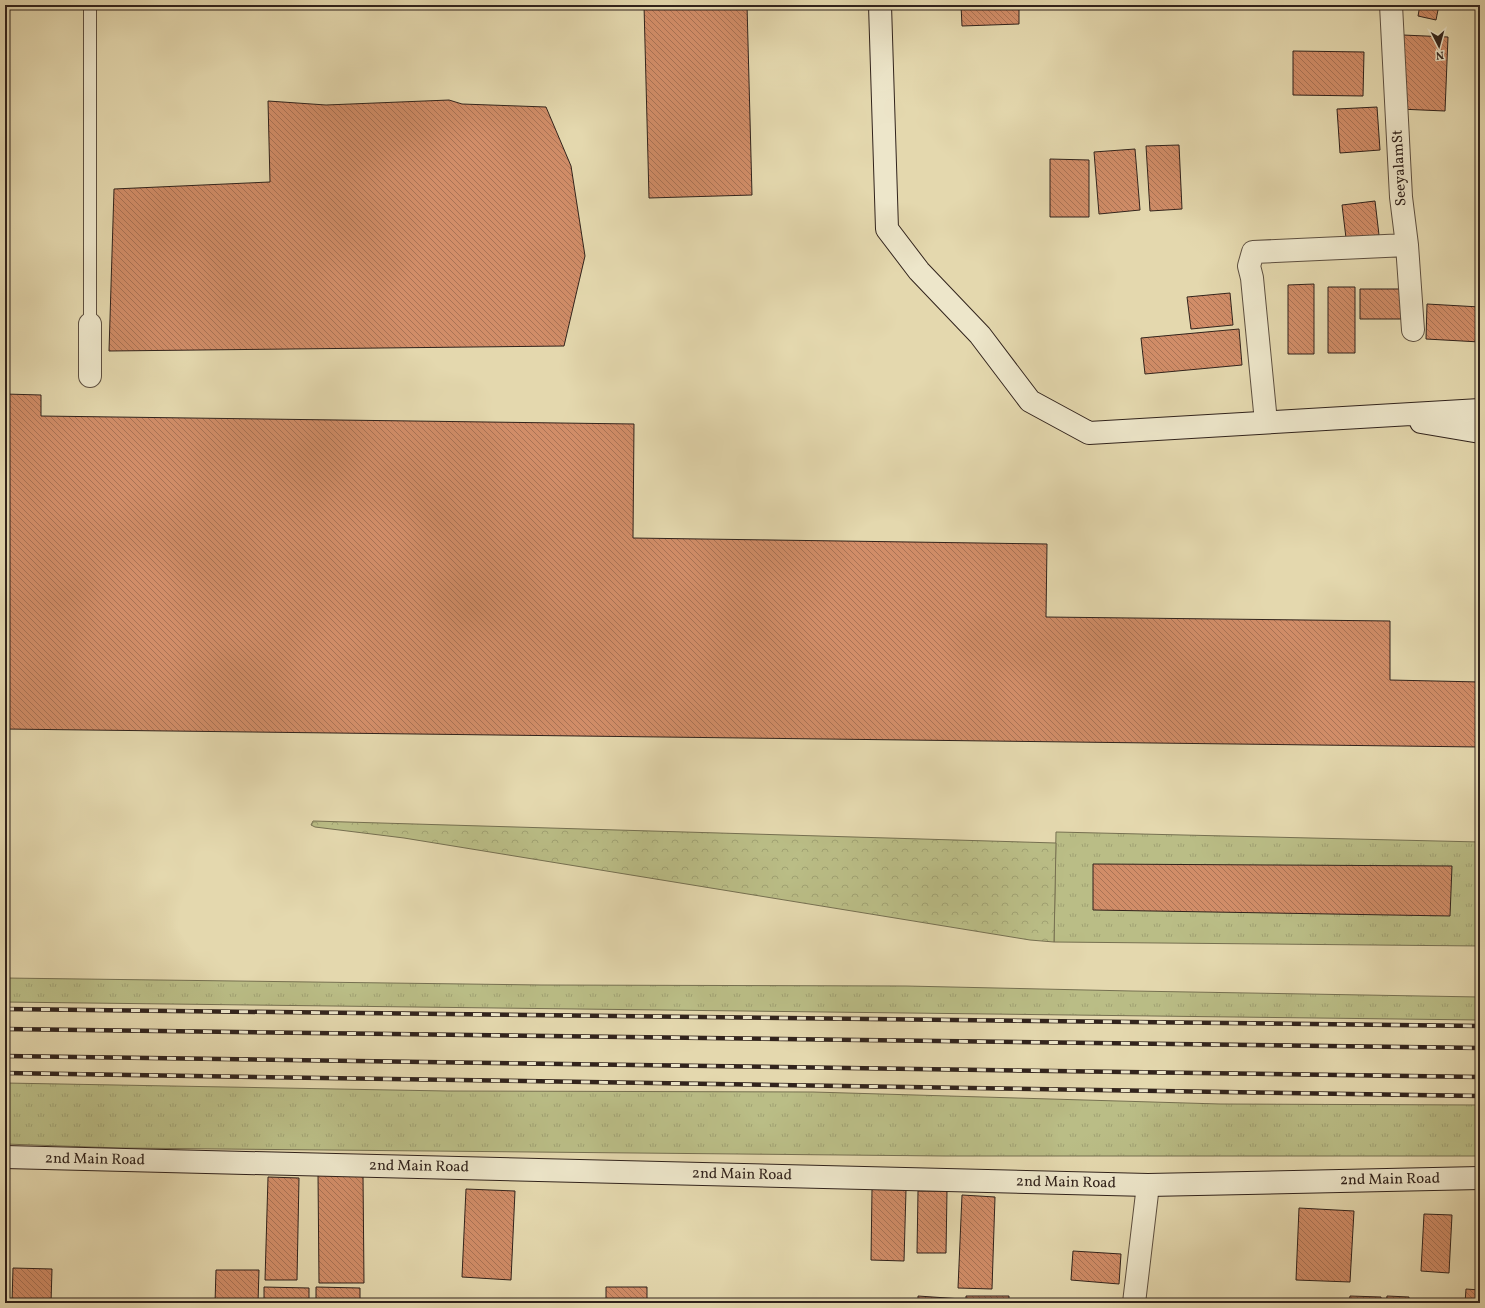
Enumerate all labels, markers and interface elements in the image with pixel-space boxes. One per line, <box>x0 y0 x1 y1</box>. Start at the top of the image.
north arrow <box>1419 26 1459 66</box>
text: N <box>1435 47 1445 62</box>
street label: SeeyalamSt <box>1388 129 1412 207</box>
street label: 2nd Main Road <box>45 1149 145 1171</box>
street label: 2nd Main Road <box>369 1156 469 1178</box>
street label: 2nd Main Road <box>692 1164 792 1186</box>
street label: 2nd Main Road <box>1340 1169 1440 1191</box>
street label: 2nd Main Road <box>1016 1172 1116 1194</box>

